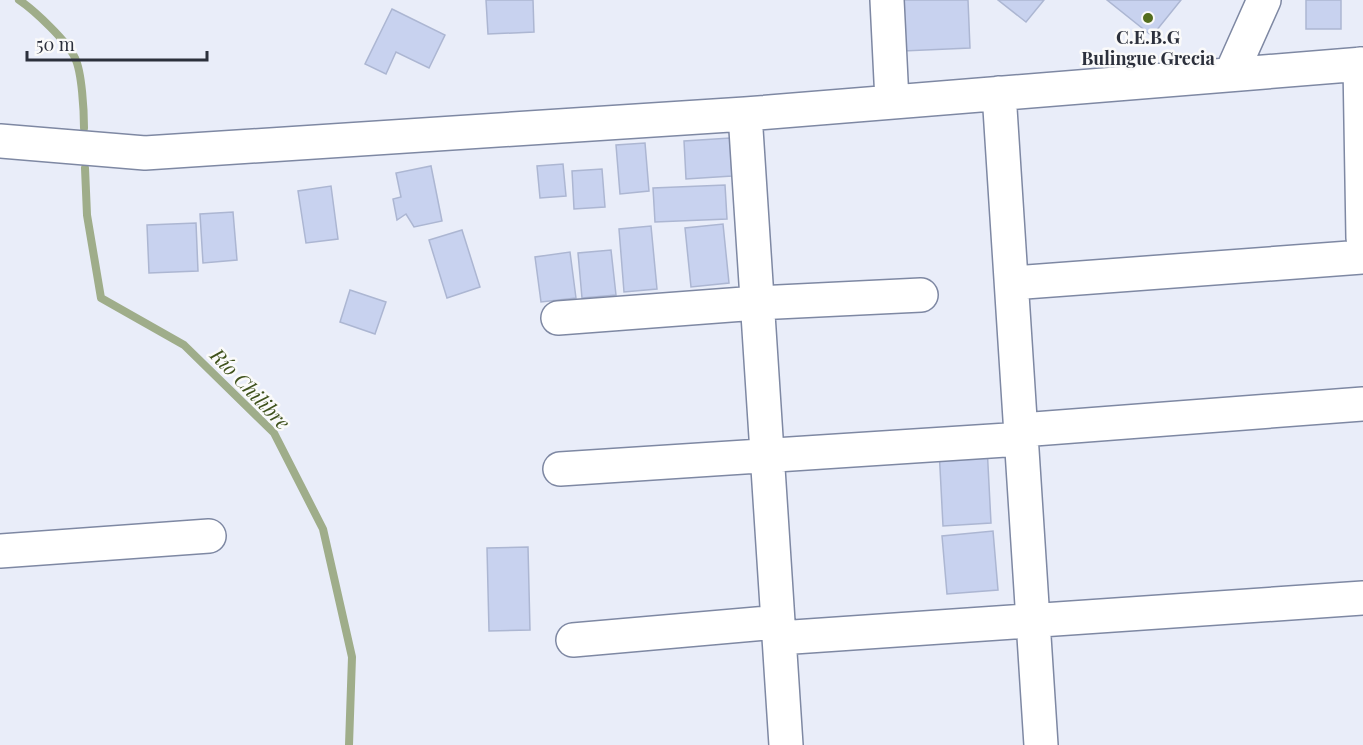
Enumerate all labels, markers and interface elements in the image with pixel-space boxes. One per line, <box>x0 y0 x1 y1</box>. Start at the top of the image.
marker: C.E.B.G Bulingue Grecia <box>1141 11 1155 25</box>
scale bar <box>27 24 207 62</box>
place label: C.E.B.G Bulingue Grecia <box>1081 25 1216 70</box>
text: 50 m <box>36 32 75 56</box>
water label: Río Chilibre <box>205 341 297 435</box>

